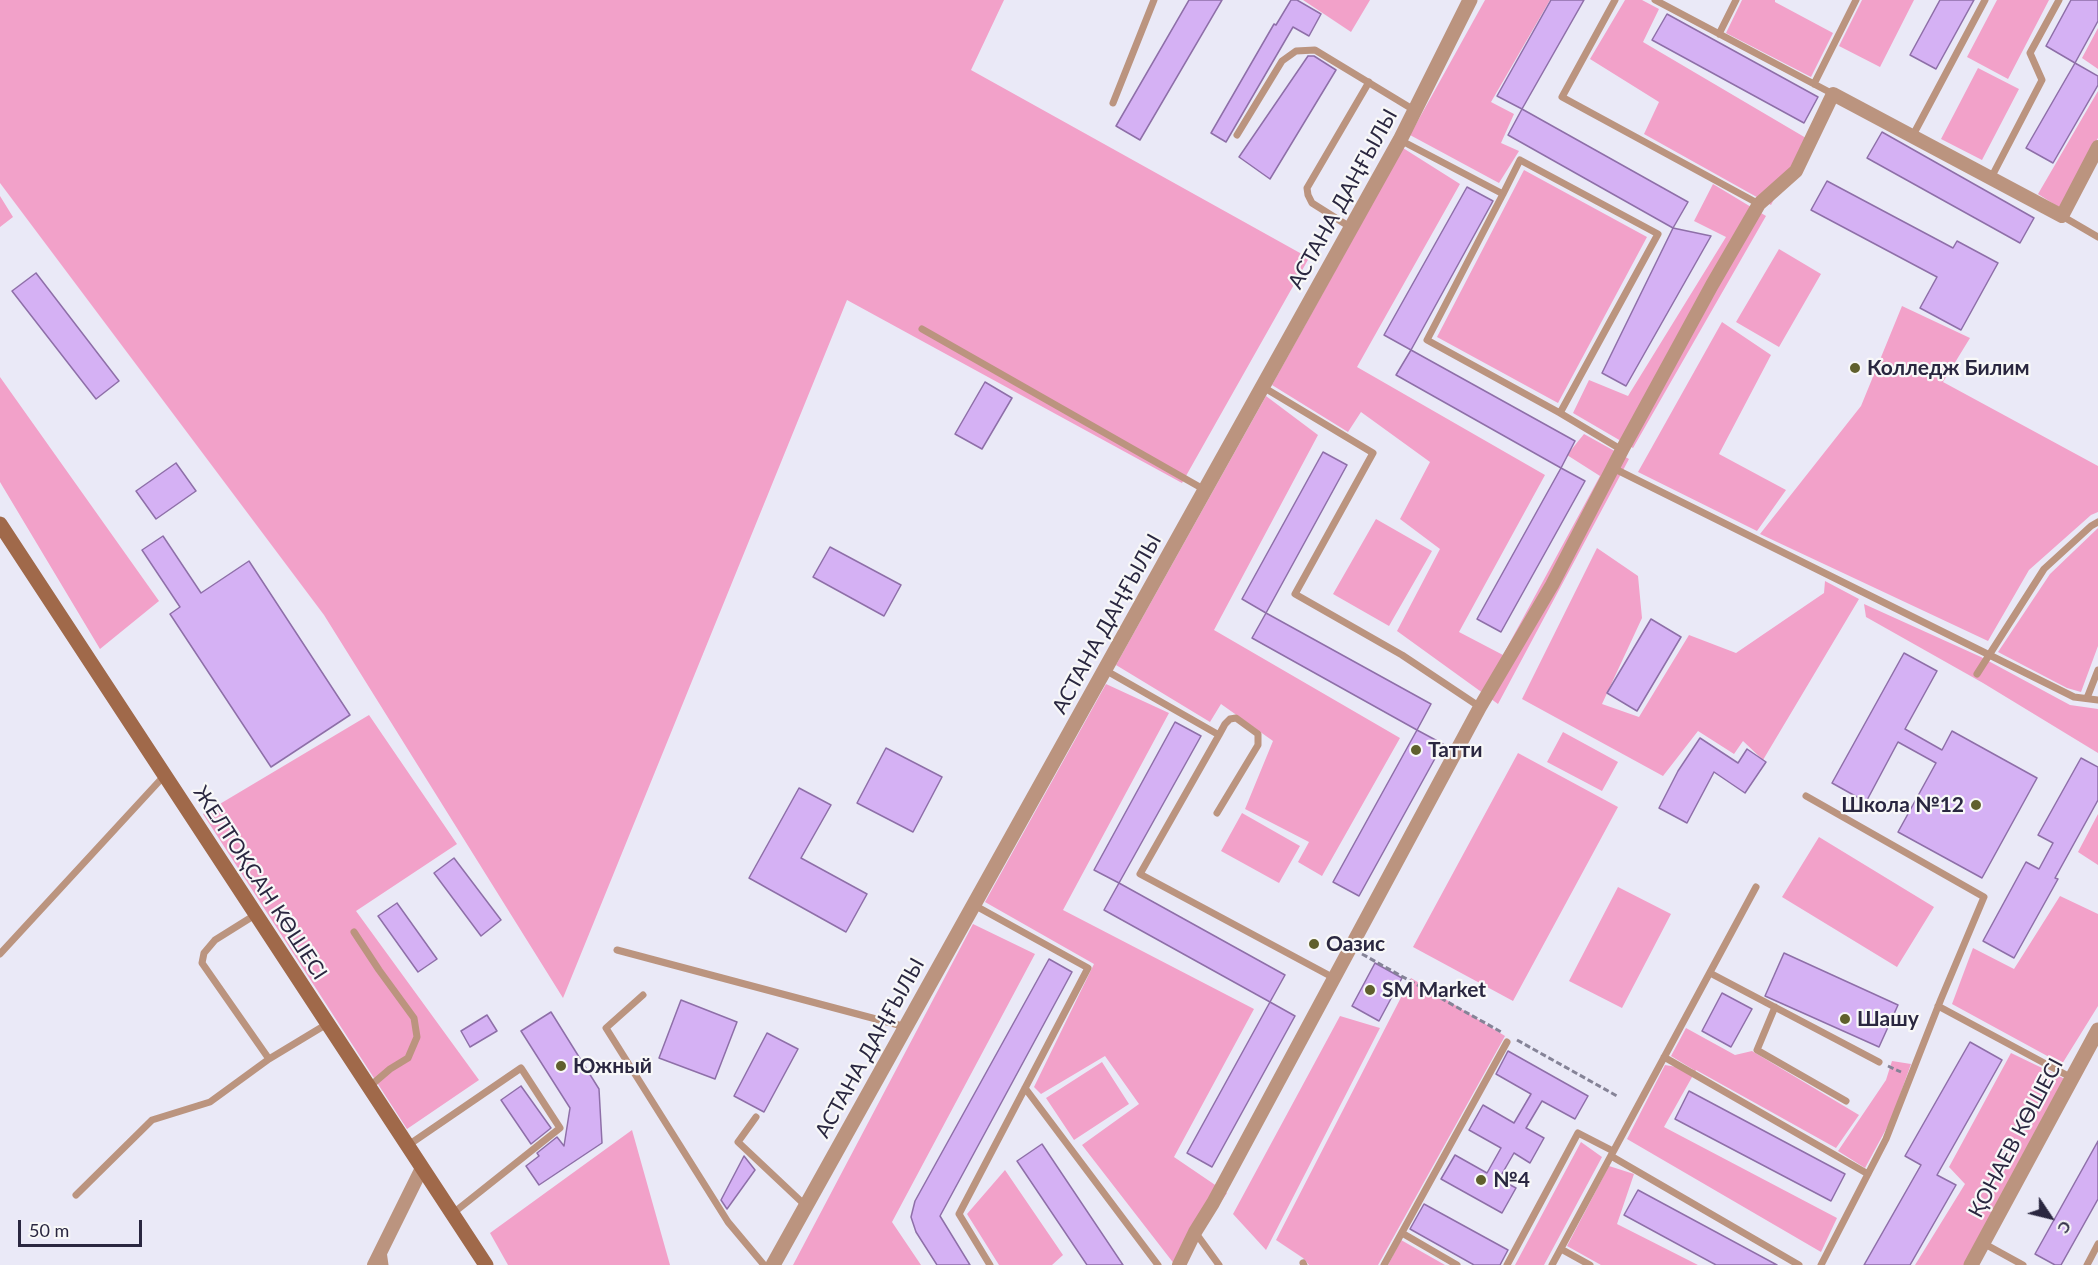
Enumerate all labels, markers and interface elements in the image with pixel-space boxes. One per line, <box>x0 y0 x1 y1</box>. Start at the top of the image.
street label: АСТАНА ДАҢҒЫЛЫ <box>1283 105 1403 293</box>
place label: Колледж Билим <box>1867 355 2030 381</box>
marker: Колледж Билим <box>1848 361 1862 375</box>
street label: АСТАНА ДАҢҒЫЛЫ <box>1047 530 1167 718</box>
place label: Татти <box>1428 737 1483 763</box>
marker: Татти <box>1409 743 1423 757</box>
street label: ЖЕЛТОҚСАН КӨШЕСІ <box>188 781 332 985</box>
place label: Школа №12 <box>1841 792 1964 818</box>
marker: Школа №12 <box>1969 798 1983 812</box>
place label: Оазис <box>1326 931 1385 957</box>
marker: Оазис <box>1307 937 1321 951</box>
street label: АСТАНА ДАҢҒЫЛЫ <box>810 954 930 1142</box>
place label: SM Market <box>1382 977 1486 1003</box>
marker: SM Market <box>1363 983 1377 997</box>
place label: Шашу <box>1857 1006 1919 1032</box>
marker: Шашу <box>1838 1012 1852 1026</box>
place label: Южный <box>573 1053 652 1079</box>
street label: ҚОНАЕВ КӨШЕСІ <box>1963 1054 2069 1222</box>
marker: Южный <box>554 1059 568 1073</box>
place label: №4 <box>1493 1167 1530 1193</box>
marker: №4 <box>1474 1173 1488 1187</box>
north arrow <box>2020 1187 2080 1247</box>
scale bar <box>21 1208 146 1246</box>
text: С <box>2054 1218 2076 1237</box>
text: 50 m <box>29 1219 69 1241</box>

